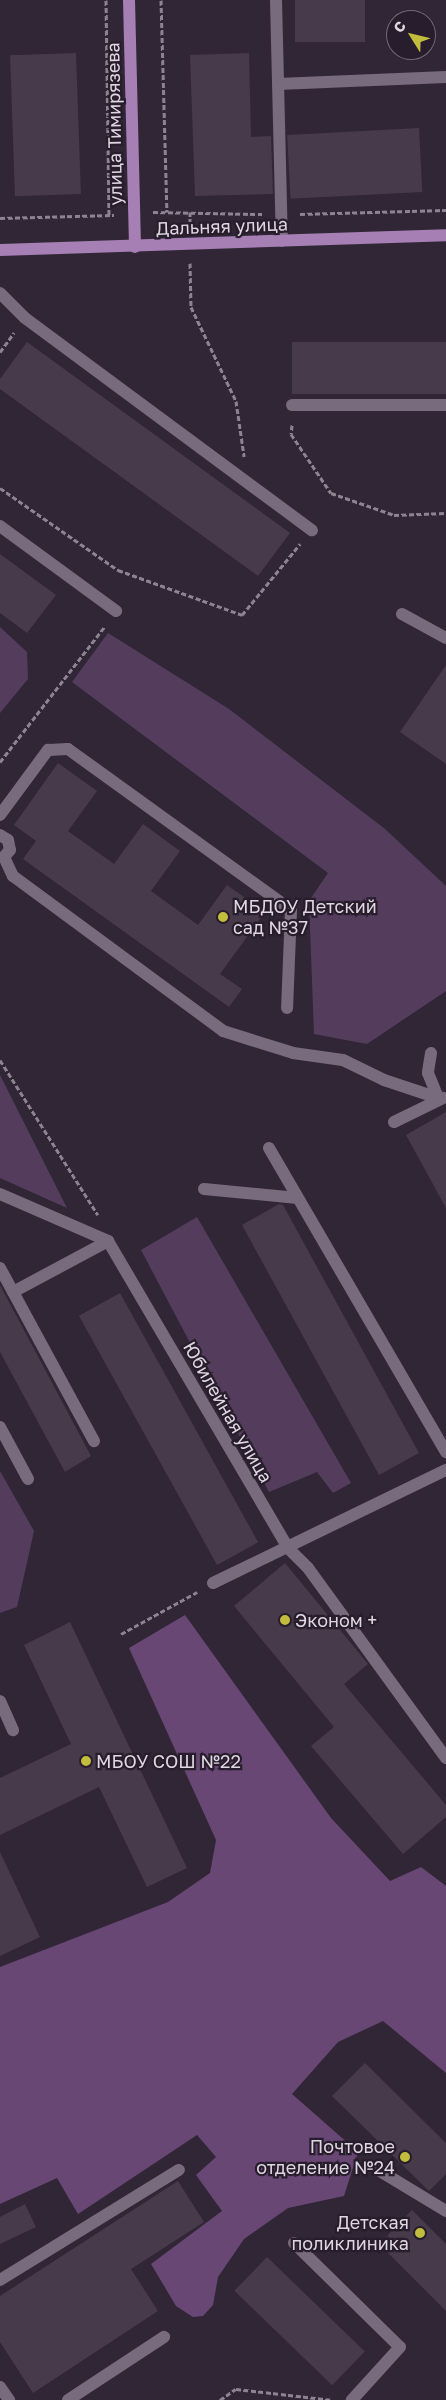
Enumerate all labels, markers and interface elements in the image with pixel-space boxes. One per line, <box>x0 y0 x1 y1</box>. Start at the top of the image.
north arrow <box>386 10 436 60</box>
text: С <box>389 17 409 36</box>
street label: улица Тимирязева <box>102 42 126 206</box>
street label: Дальняя улица <box>156 213 288 239</box>
place label: МБДОУ Детский сад №37 <box>233 896 377 939</box>
marker: МБДОУ Детский сад №37 <box>217 911 229 923</box>
street label: Юбилейная улица <box>179 1338 277 1486</box>
place label: Эконом + <box>295 1609 377 1631</box>
marker: Эконом + <box>279 1614 291 1626</box>
place label: МБОУ СОШ №22 <box>96 1750 241 1772</box>
marker: МБОУ СОШ №22 <box>80 1755 92 1767</box>
place label: Почтовое отделение №24 <box>256 2136 395 2178</box>
marker: Почтовое отделение №24 <box>399 2151 411 2163</box>
place label: Детская поликлиника <box>292 2212 409 2254</box>
marker: Детская поликлиника <box>413 2226 427 2240</box>

